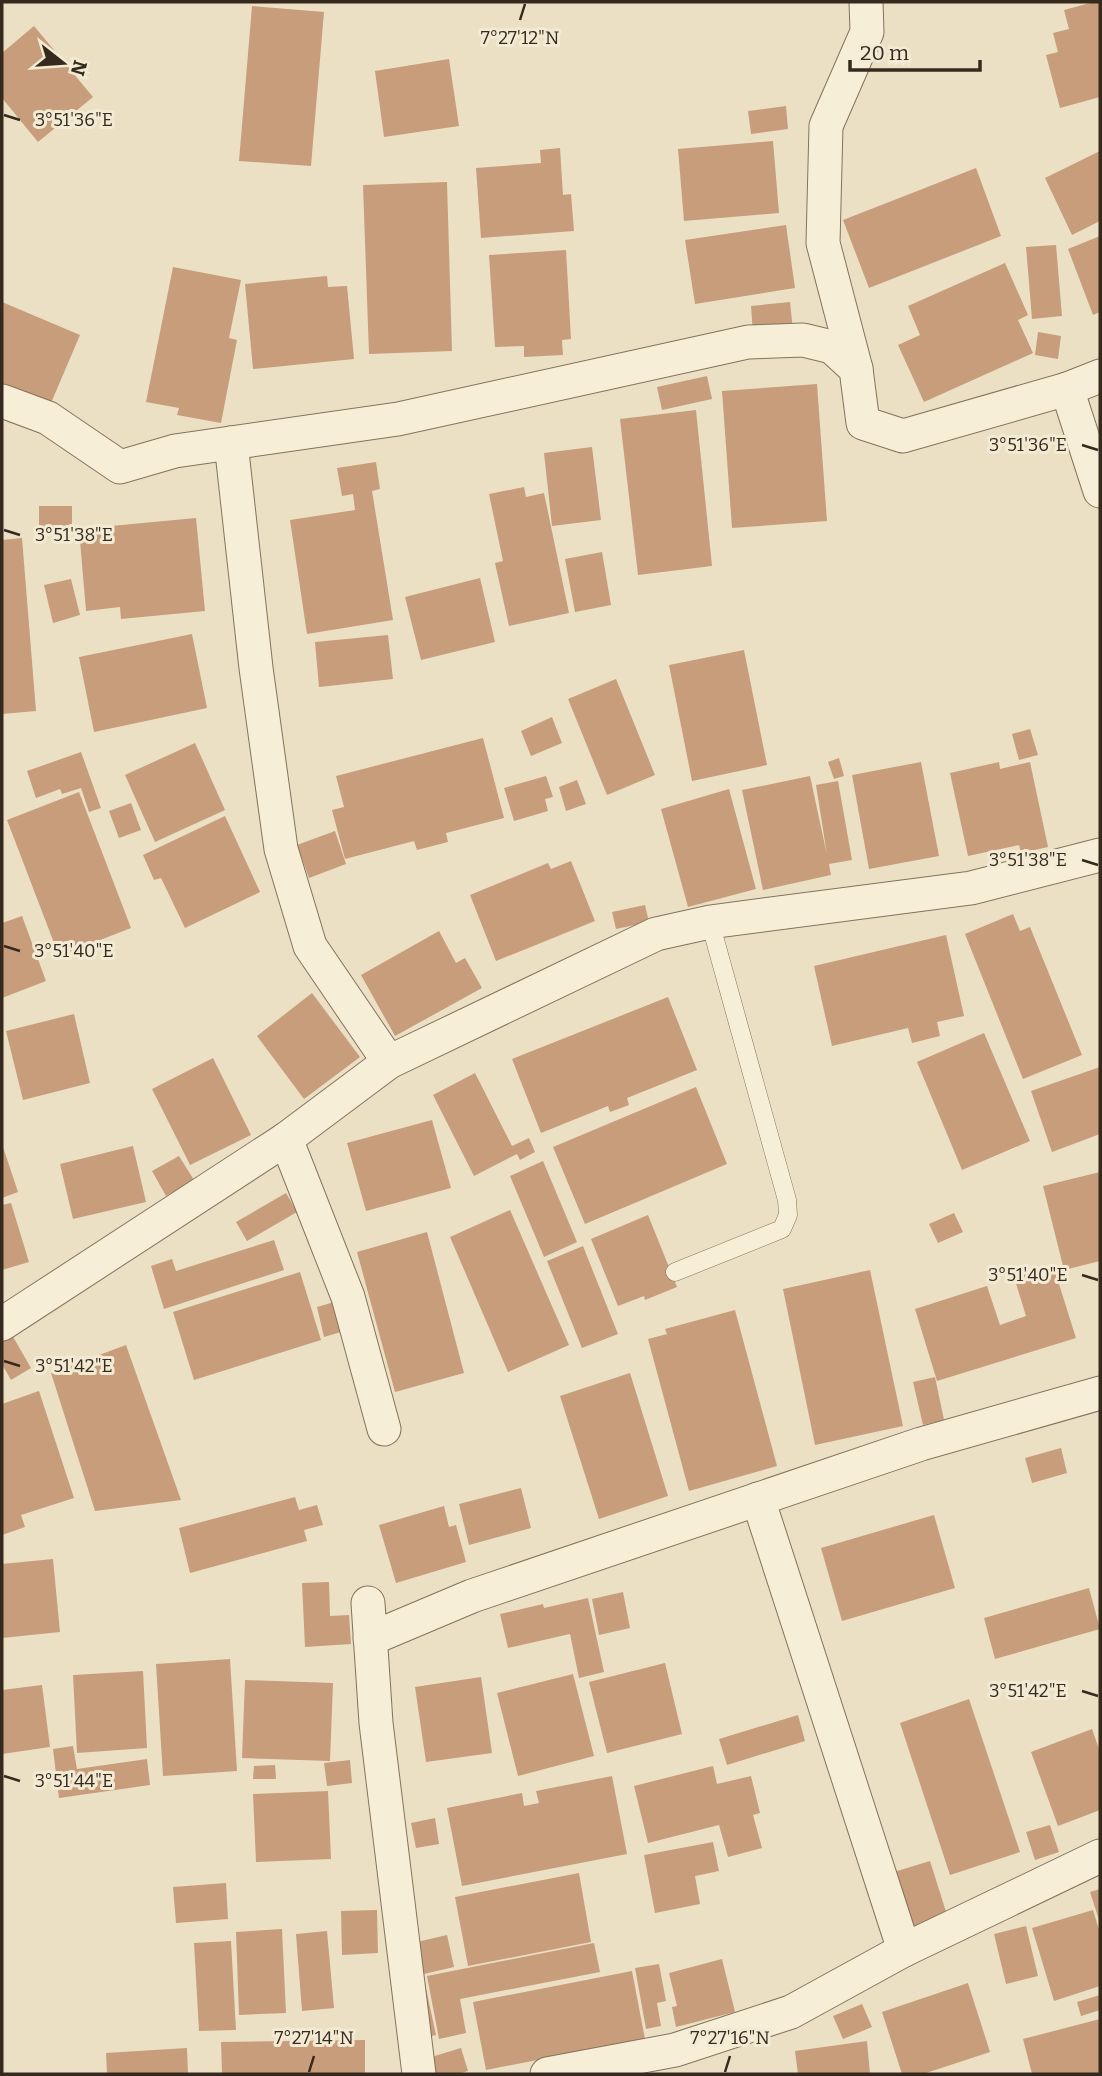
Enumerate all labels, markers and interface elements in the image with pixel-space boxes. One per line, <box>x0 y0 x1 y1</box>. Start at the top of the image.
text: 7°27'12"N <box>481 27 559 49</box>
north arrow <box>28 28 98 98</box>
scale bar <box>850 28 979 72</box>
text: 20 m <box>860 40 909 66</box>
text: N <box>66 57 92 79</box>
text: 3°51'36"E <box>35 109 113 131</box>
text: 3°51'36"E <box>989 434 1067 456</box>
text: 3°51'38"E <box>35 524 113 546</box>
text: 3°51'38"E <box>989 849 1067 871</box>
text: 3°51'40"E <box>34 940 114 962</box>
text: 3°51'40"E <box>988 1264 1068 1286</box>
text: 3°51'42"E <box>35 1355 113 1377</box>
text: 3°51'42"E <box>989 1680 1067 1702</box>
text: 3°51'44"E <box>35 1770 113 1792</box>
text: 7°27'14"N <box>274 2027 354 2049</box>
text: 7°27'16"N <box>690 2027 770 2049</box>

